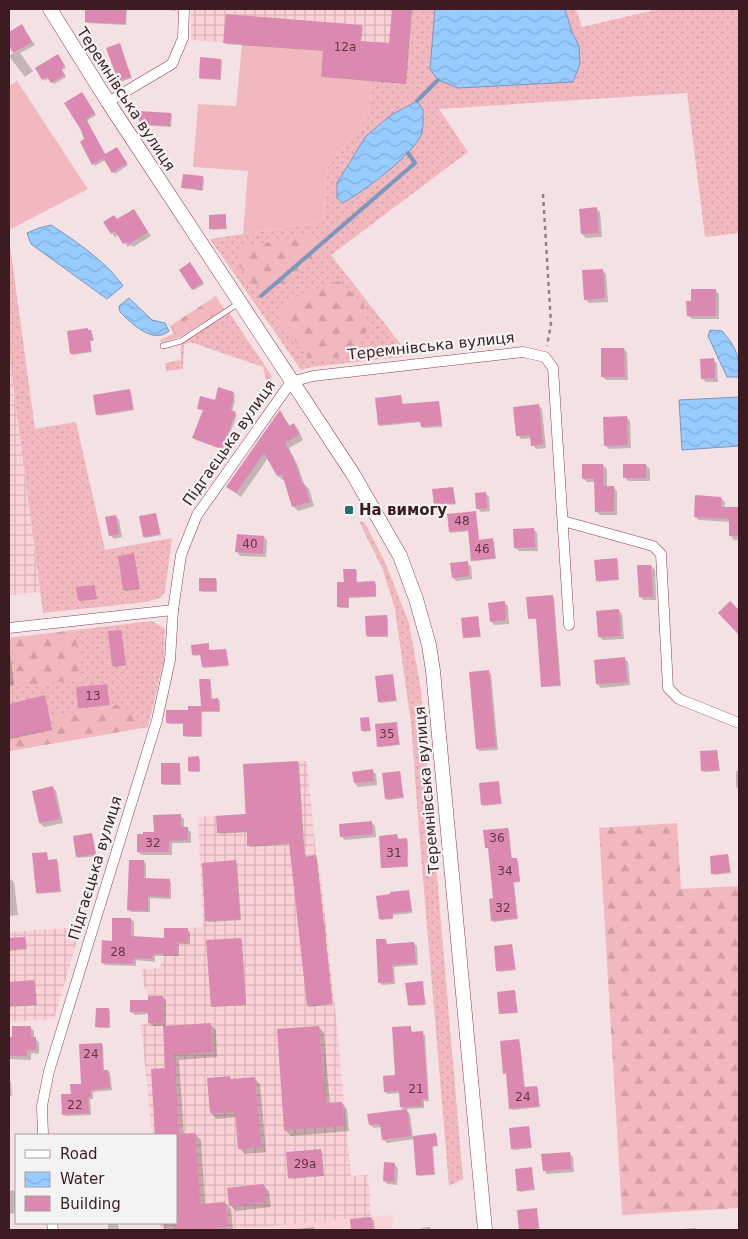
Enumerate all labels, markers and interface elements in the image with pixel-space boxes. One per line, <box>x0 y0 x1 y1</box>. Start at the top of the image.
street label: Теремнівська вулиця <box>72 23 179 174</box>
house number: 12а <box>334 40 356 54</box>
street label: Теремнівська вулиця <box>346 328 515 364</box>
street label: Підгаєцька вулиця <box>179 377 279 509</box>
place label: На вимогу <box>359 501 447 519</box>
marker: На вимогу <box>343 504 355 516</box>
house number: 48 <box>454 514 470 528</box>
house number: 40 <box>242 537 258 551</box>
house number: 46 <box>474 542 490 556</box>
house number: 13 <box>85 689 101 703</box>
street label: Теремнівська вулиця <box>411 706 443 875</box>
house number: 35 <box>379 727 395 741</box>
street label: Підгаєцька вулиця <box>65 794 125 942</box>
house number: 36 <box>489 831 505 845</box>
house number: 32 <box>145 836 161 850</box>
house number: 31 <box>386 846 402 860</box>
house number: 34 <box>497 864 513 878</box>
house number: 32 <box>495 901 511 915</box>
house number: 28 <box>110 945 126 959</box>
house number: 24 <box>83 1047 99 1061</box>
house number: 21 <box>408 1082 424 1096</box>
house number: 24 <box>515 1090 531 1104</box>
house number: 22 <box>67 1098 83 1112</box>
legend <box>15 1134 178 1224</box>
text: Road <box>60 1145 98 1163</box>
house number: 29а <box>294 1157 316 1171</box>
text: Water <box>60 1170 105 1188</box>
text: Building <box>60 1195 121 1213</box>

